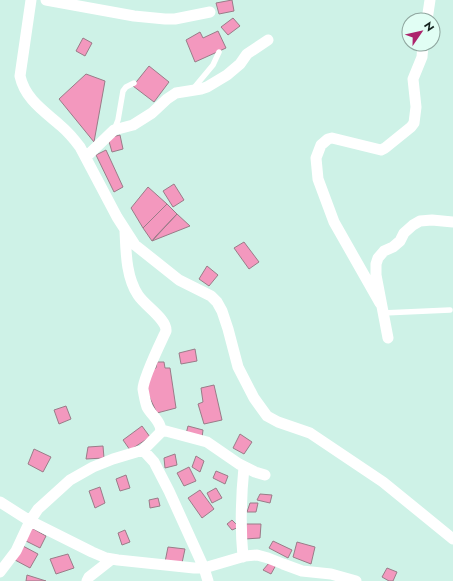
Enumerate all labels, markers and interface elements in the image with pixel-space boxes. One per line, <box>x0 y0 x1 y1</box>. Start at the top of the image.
north arrow <box>401 12 441 52</box>
text: N <box>420 18 438 35</box>

